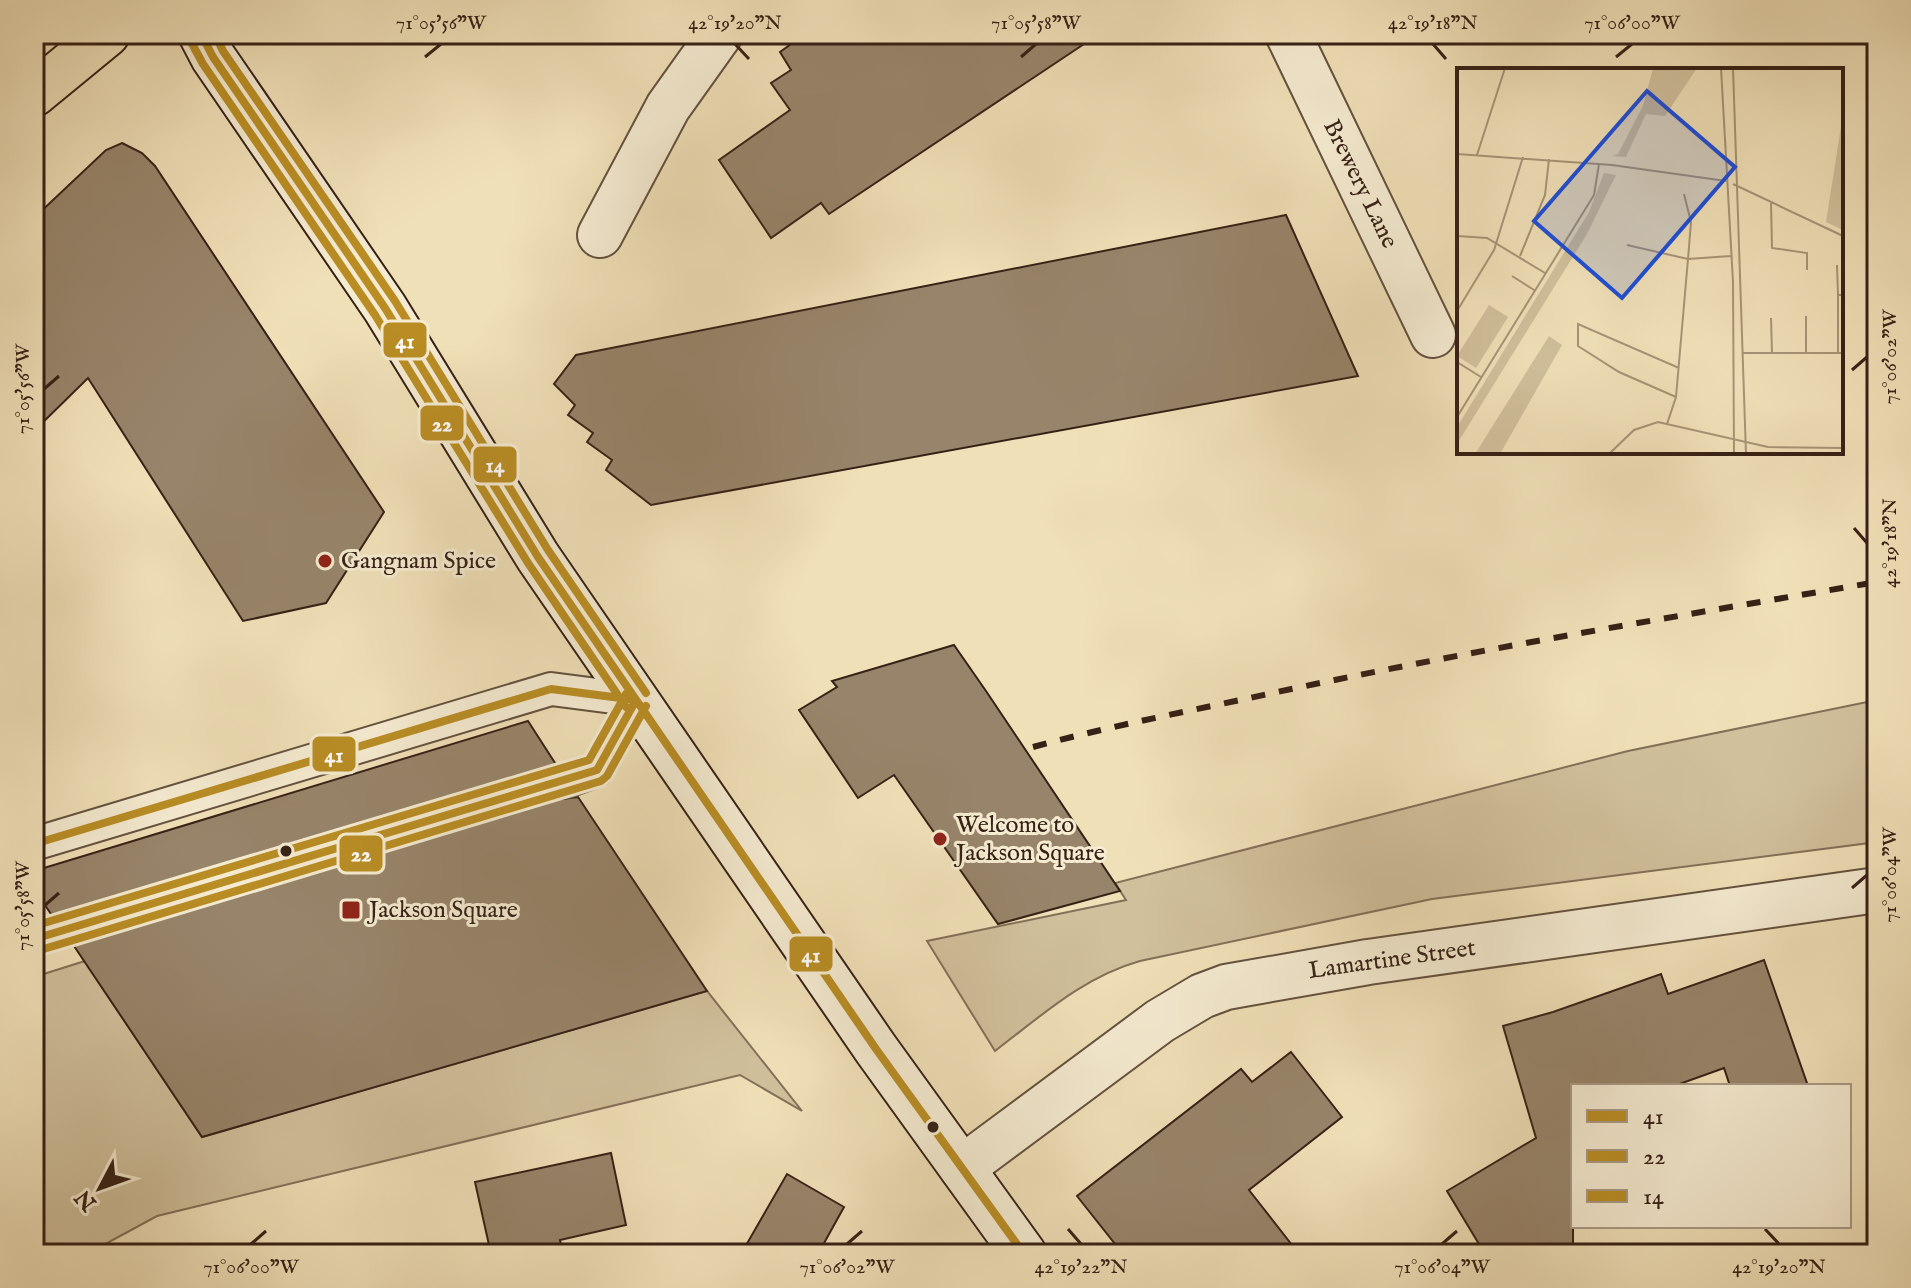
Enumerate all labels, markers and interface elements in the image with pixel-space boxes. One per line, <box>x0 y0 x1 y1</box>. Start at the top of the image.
text: 71°05'56"W <box>396 11 487 36</box>
text: 42°19'20"N <box>688 11 782 36</box>
text: 71°05'58"W <box>991 11 1082 36</box>
text: 42°19'18"N <box>1388 11 1478 36</box>
text: 71°06'00"W <box>1584 11 1681 36</box>
inset map <box>1457 68 1843 454</box>
street label: Brewery Lane <box>1315 115 1405 253</box>
text: 71°06'02"W <box>1878 309 1903 405</box>
line badge: 41 <box>382 321 428 359</box>
text: 41 <box>396 328 414 356</box>
text: 71°05'56"W <box>11 343 36 434</box>
line badge: 22 <box>419 404 465 442</box>
text: 22 <box>432 411 452 439</box>
line badge: 14 <box>472 445 518 484</box>
text: 14 <box>486 452 506 480</box>
text: 42°19'18"N <box>1878 498 1903 588</box>
place label: Gangnam Spice <box>341 546 496 577</box>
marker: Gangnam Spice <box>316 552 334 570</box>
line badge: 41 <box>311 735 357 773</box>
text: 41 <box>325 742 343 770</box>
place label: Welcome to Jackson Square <box>953 810 1105 869</box>
text: 71°06'04"W <box>1878 826 1903 923</box>
marker: Welcome to Jackson Square <box>931 830 949 848</box>
line badge: 22 <box>338 834 384 873</box>
text: 22 <box>351 841 371 869</box>
unlabelled marker <box>278 843 294 859</box>
text: 71°05'58"W <box>11 860 36 951</box>
place label: Jackson Square <box>366 895 518 926</box>
marker: Jackson Square <box>340 899 362 921</box>
street label: Lamartine Street <box>1306 933 1478 987</box>
line badge: 41 <box>788 935 834 973</box>
text: 41 <box>802 942 820 970</box>
legend <box>1571 1084 1851 1228</box>
text: 41 <box>1643 1102 1664 1133</box>
unlabelled marker <box>925 1119 941 1135</box>
text: 22 <box>1643 1142 1666 1173</box>
north arrow <box>60 1148 140 1228</box>
text: 14 <box>1643 1182 1664 1213</box>
text: N <box>70 1183 104 1217</box>
text: 71°06'00"W <box>203 1255 300 1280</box>
text: 71°06'02"W <box>799 1255 895 1280</box>
text: 42°19'22"N <box>1034 1255 1128 1280</box>
text: 71°06'04"W <box>1394 1255 1491 1280</box>
text: 42°19'20"N <box>1732 1255 1826 1280</box>

